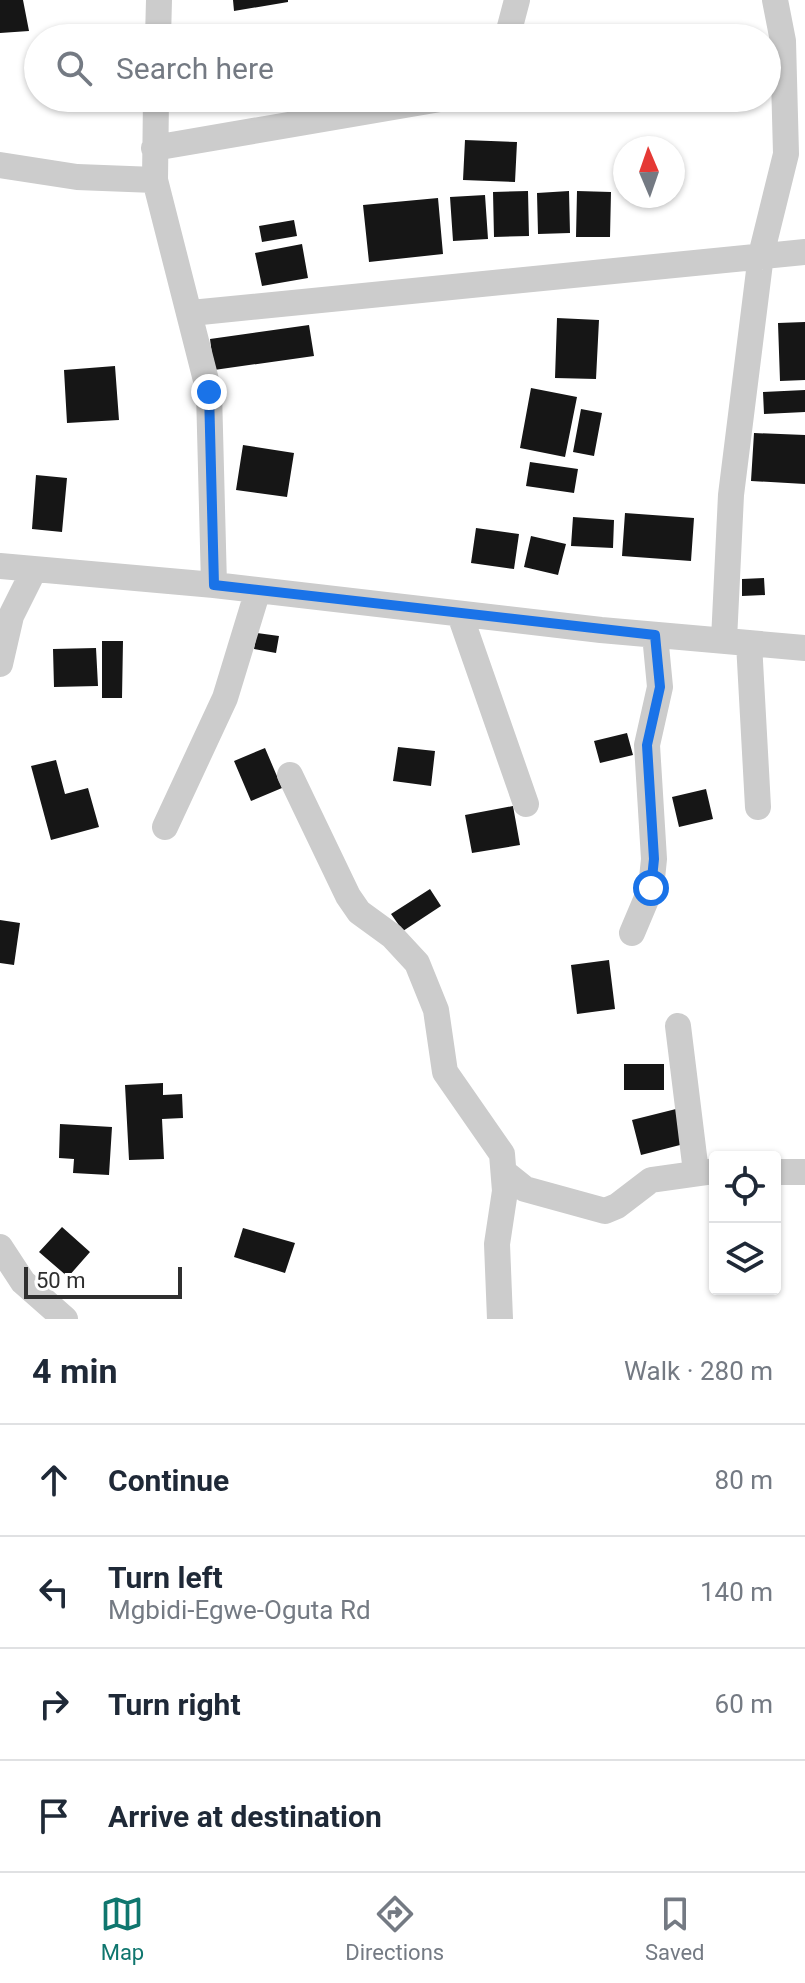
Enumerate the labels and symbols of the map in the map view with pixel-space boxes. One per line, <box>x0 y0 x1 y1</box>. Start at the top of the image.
north arrow <box>613 136 685 208</box>
route end <box>191 374 227 410</box>
route start <box>633 870 669 906</box>
scale bar <box>24 1263 182 1299</box>

